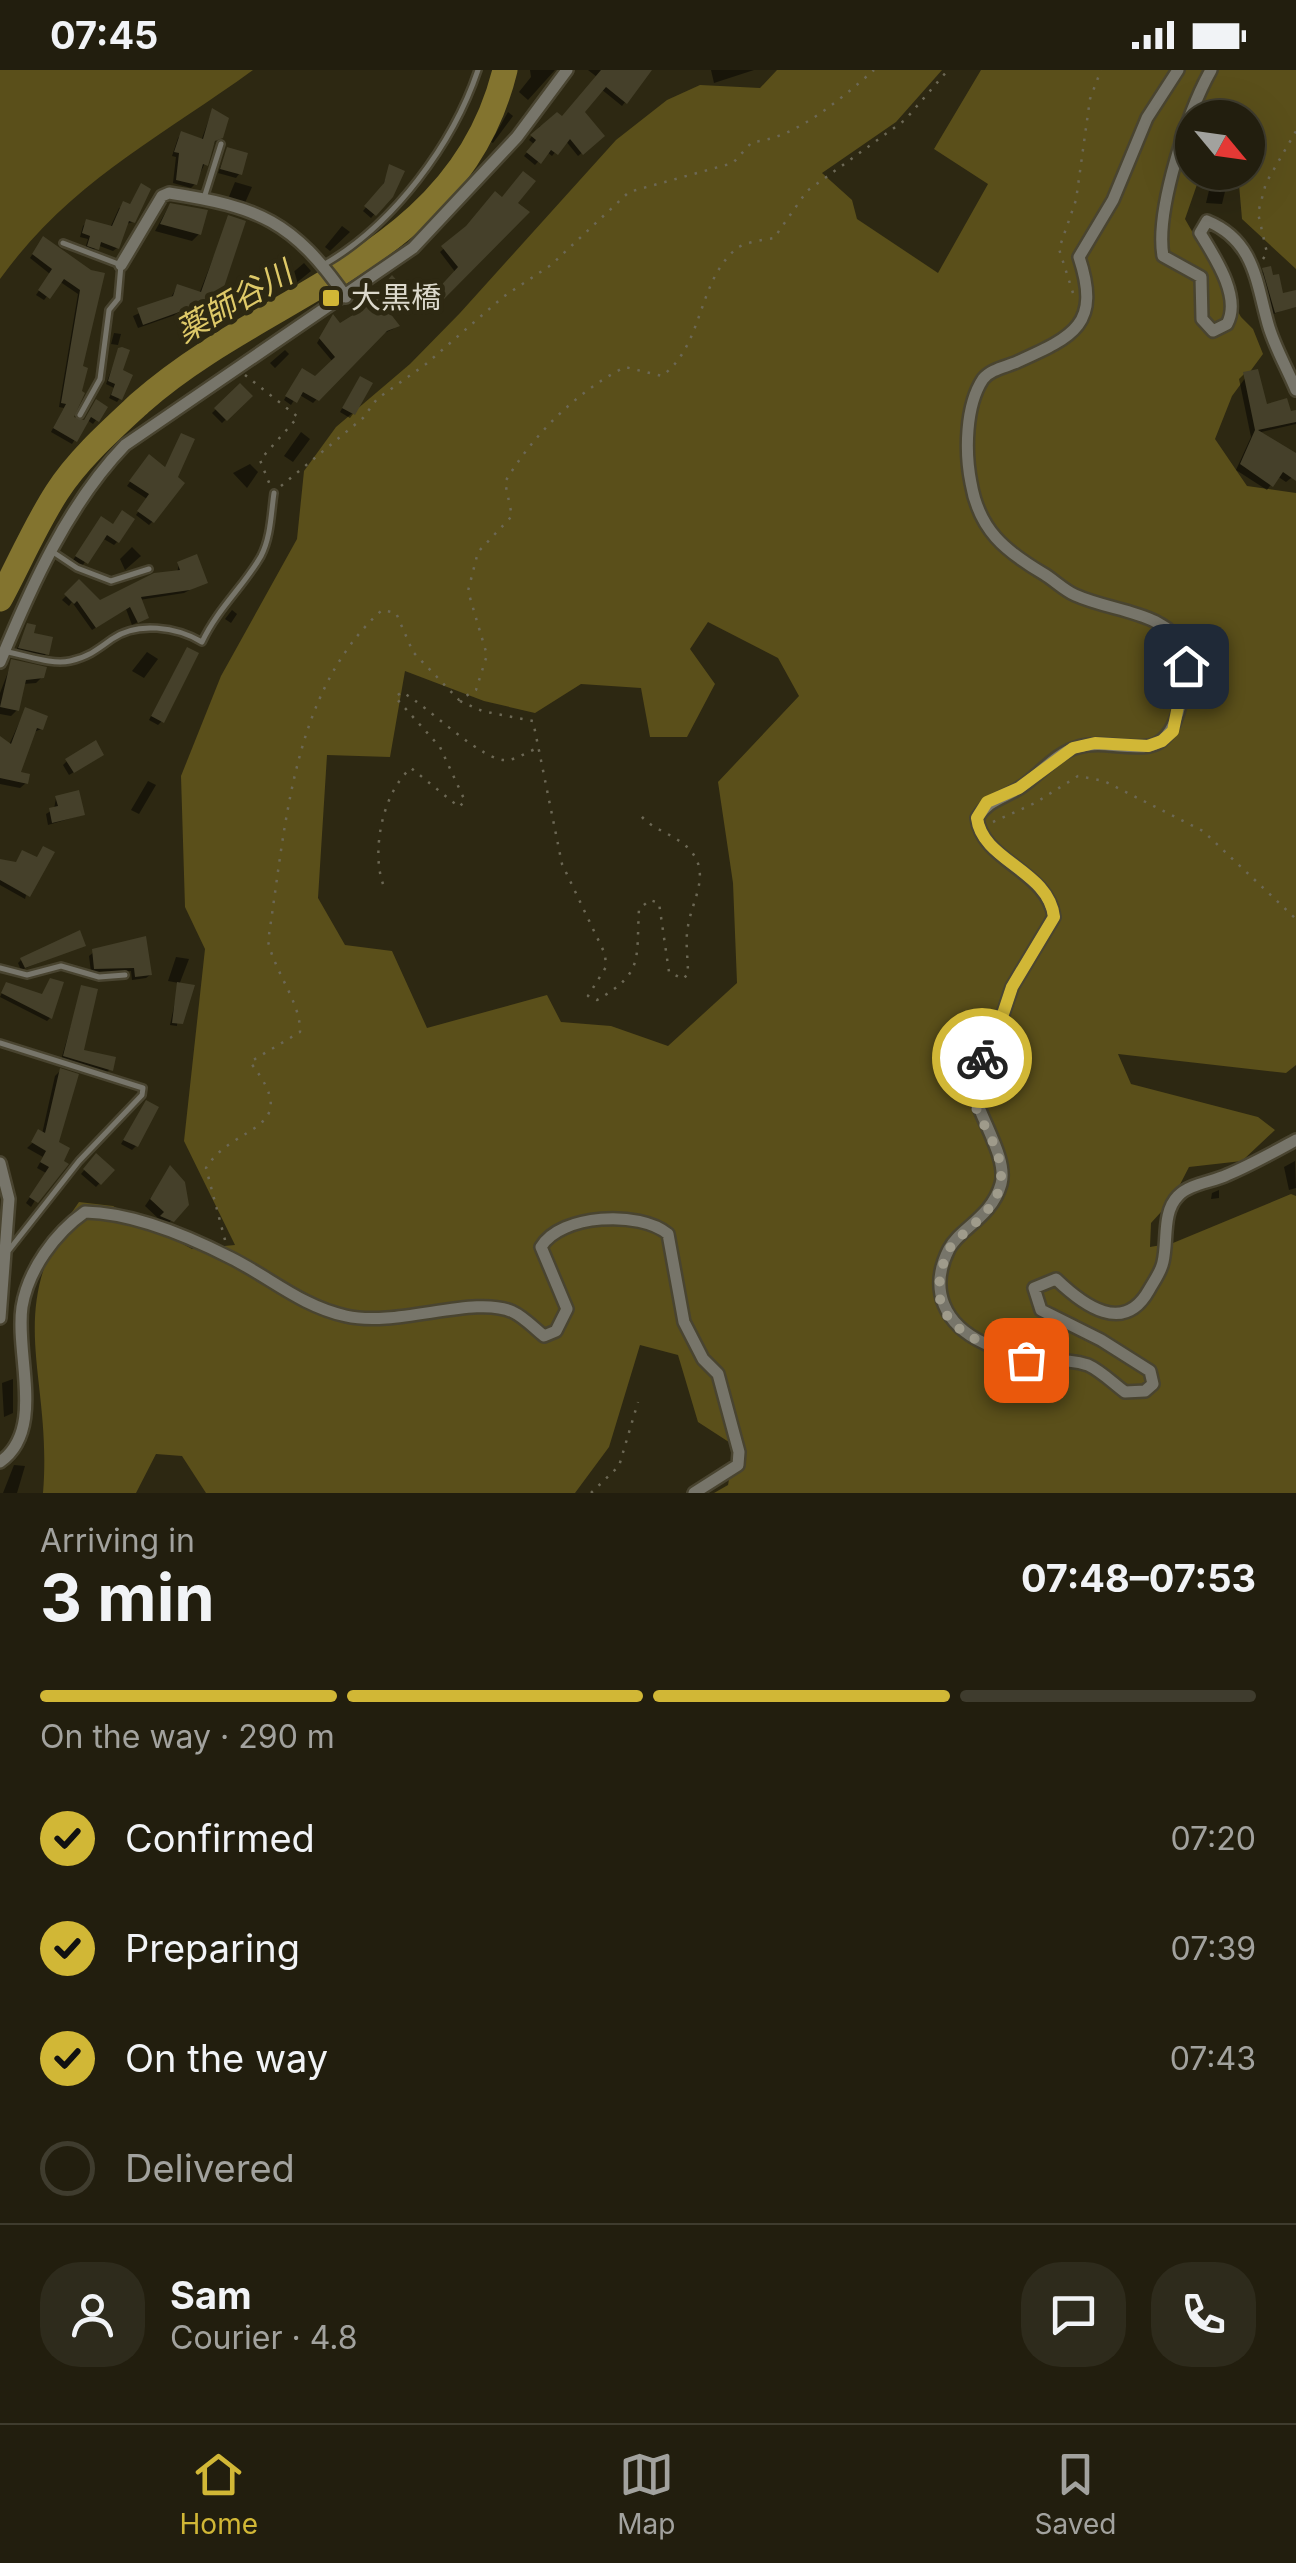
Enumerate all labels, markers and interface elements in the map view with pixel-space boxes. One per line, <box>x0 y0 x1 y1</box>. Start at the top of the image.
text: 07:45 <box>50 12 158 58</box>
north arrow <box>1175 100 1265 190</box>
map controls <box>1175 100 1265 190</box>
water label: 薬師谷川 <box>169 251 302 350</box>
place label: 大黒橋 <box>351 279 441 315</box>
marker: 大黒橋 <box>320 287 342 309</box>
pin <box>1144 624 1229 709</box>
icon: home <box>1159 639 1214 694</box>
courier <box>932 1008 1032 1108</box>
icon: bike <box>955 1031 1010 1086</box>
pin <box>984 1318 1069 1403</box>
icon: bag <box>999 1333 1054 1388</box>
text: Arriving in <box>40 1521 195 1560</box>
text: 07:48–07:53 <box>1021 1555 1256 1601</box>
text: 3 min <box>40 1558 215 1637</box>
text: On the way · 290 m <box>40 1717 335 1756</box>
icon: check <box>40 1811 95 1866</box>
text: Confirmed <box>125 1815 315 1861</box>
text: 07:20 <box>1170 1819 1256 1858</box>
icon: check <box>40 1921 95 1976</box>
text: Preparing <box>125 1925 300 1971</box>
text: 07:39 <box>1171 1929 1256 1968</box>
icon: check <box>40 2031 95 2086</box>
text: On the way <box>125 2035 328 2081</box>
text: 07:43 <box>1170 2039 1256 2078</box>
text: Delivered <box>125 2145 295 2191</box>
button: person <box>40 2262 145 2367</box>
button: chat <box>1021 2262 1126 2367</box>
button: phone <box>1151 2262 1256 2367</box>
text: Sam <box>170 2272 252 2318</box>
text: Courier · 4.8 <box>170 2318 358 2357</box>
tab: Home <box>180 2447 258 2541</box>
tab: Map <box>617 2447 675 2541</box>
tab: Saved <box>1034 2447 1116 2541</box>

